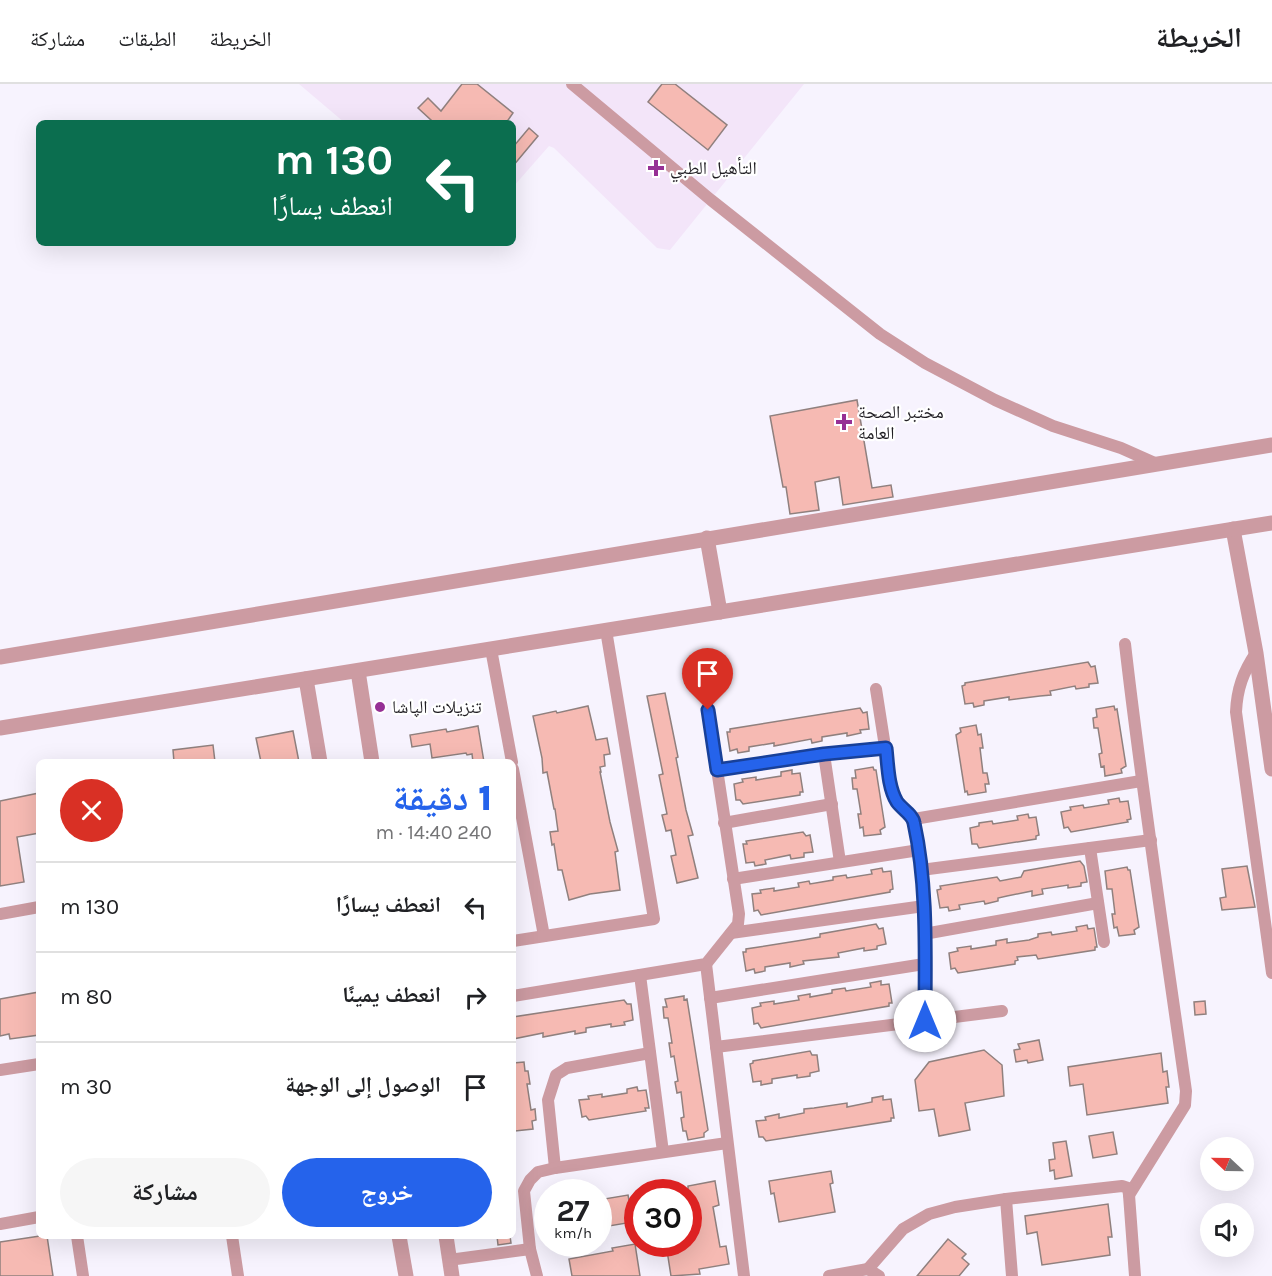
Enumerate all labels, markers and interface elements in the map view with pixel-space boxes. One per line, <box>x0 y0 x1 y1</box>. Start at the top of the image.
text: الخريطة <box>1156 21 1242 54</box>
text: مشاركة <box>30 27 85 51</box>
text: الطبقات <box>118 27 177 51</box>
text: الخريطة <box>210 27 271 51</box>
text: 130 m <box>275 135 393 185</box>
icon: left <box>414 144 492 222</box>
place label: التأهيل الطبي <box>670 157 757 183</box>
marker: التأهيل الطبي <box>647 159 665 177</box>
text: انعطف يسارًا <box>272 190 393 222</box>
place label: مختبر الصحة العامة <box>858 401 944 444</box>
marker: مختبر الصحة العامة <box>835 413 853 431</box>
pin <box>682 648 733 710</box>
icon: arrive <box>691 657 724 690</box>
place label: تنزيلات الپاشا <box>392 696 482 718</box>
marker: تنزيلات الپاشا <box>373 700 387 714</box>
text: 1 دقيقة <box>393 777 492 819</box>
button: close <box>60 779 123 842</box>
text: 240 m · 14:40 <box>375 821 492 844</box>
icon: left <box>459 891 492 924</box>
text: انعطف يسارًا <box>336 892 441 918</box>
text: 130 m <box>60 894 119 920</box>
icon: right <box>459 981 492 1014</box>
text: انعطف يمينًا <box>342 982 441 1008</box>
text: 80 m <box>60 984 112 1010</box>
position arrow <box>893 989 957 1053</box>
icon: arrive <box>459 1071 492 1104</box>
text: الوصول إلى الوجهة <box>285 1072 441 1098</box>
text: 30 m <box>60 1074 112 1100</box>
north arrow <box>1200 1137 1254 1191</box>
map controls <box>1200 1137 1254 1257</box>
button: مشاركة <box>60 1158 270 1227</box>
button: خروج <box>282 1158 492 1227</box>
speed limit sign: 30 <box>624 1179 702 1257</box>
text: 27 <box>556 1193 590 1229</box>
button: sound <box>1200 1203 1254 1257</box>
text: km/h <box>554 1224 592 1242</box>

